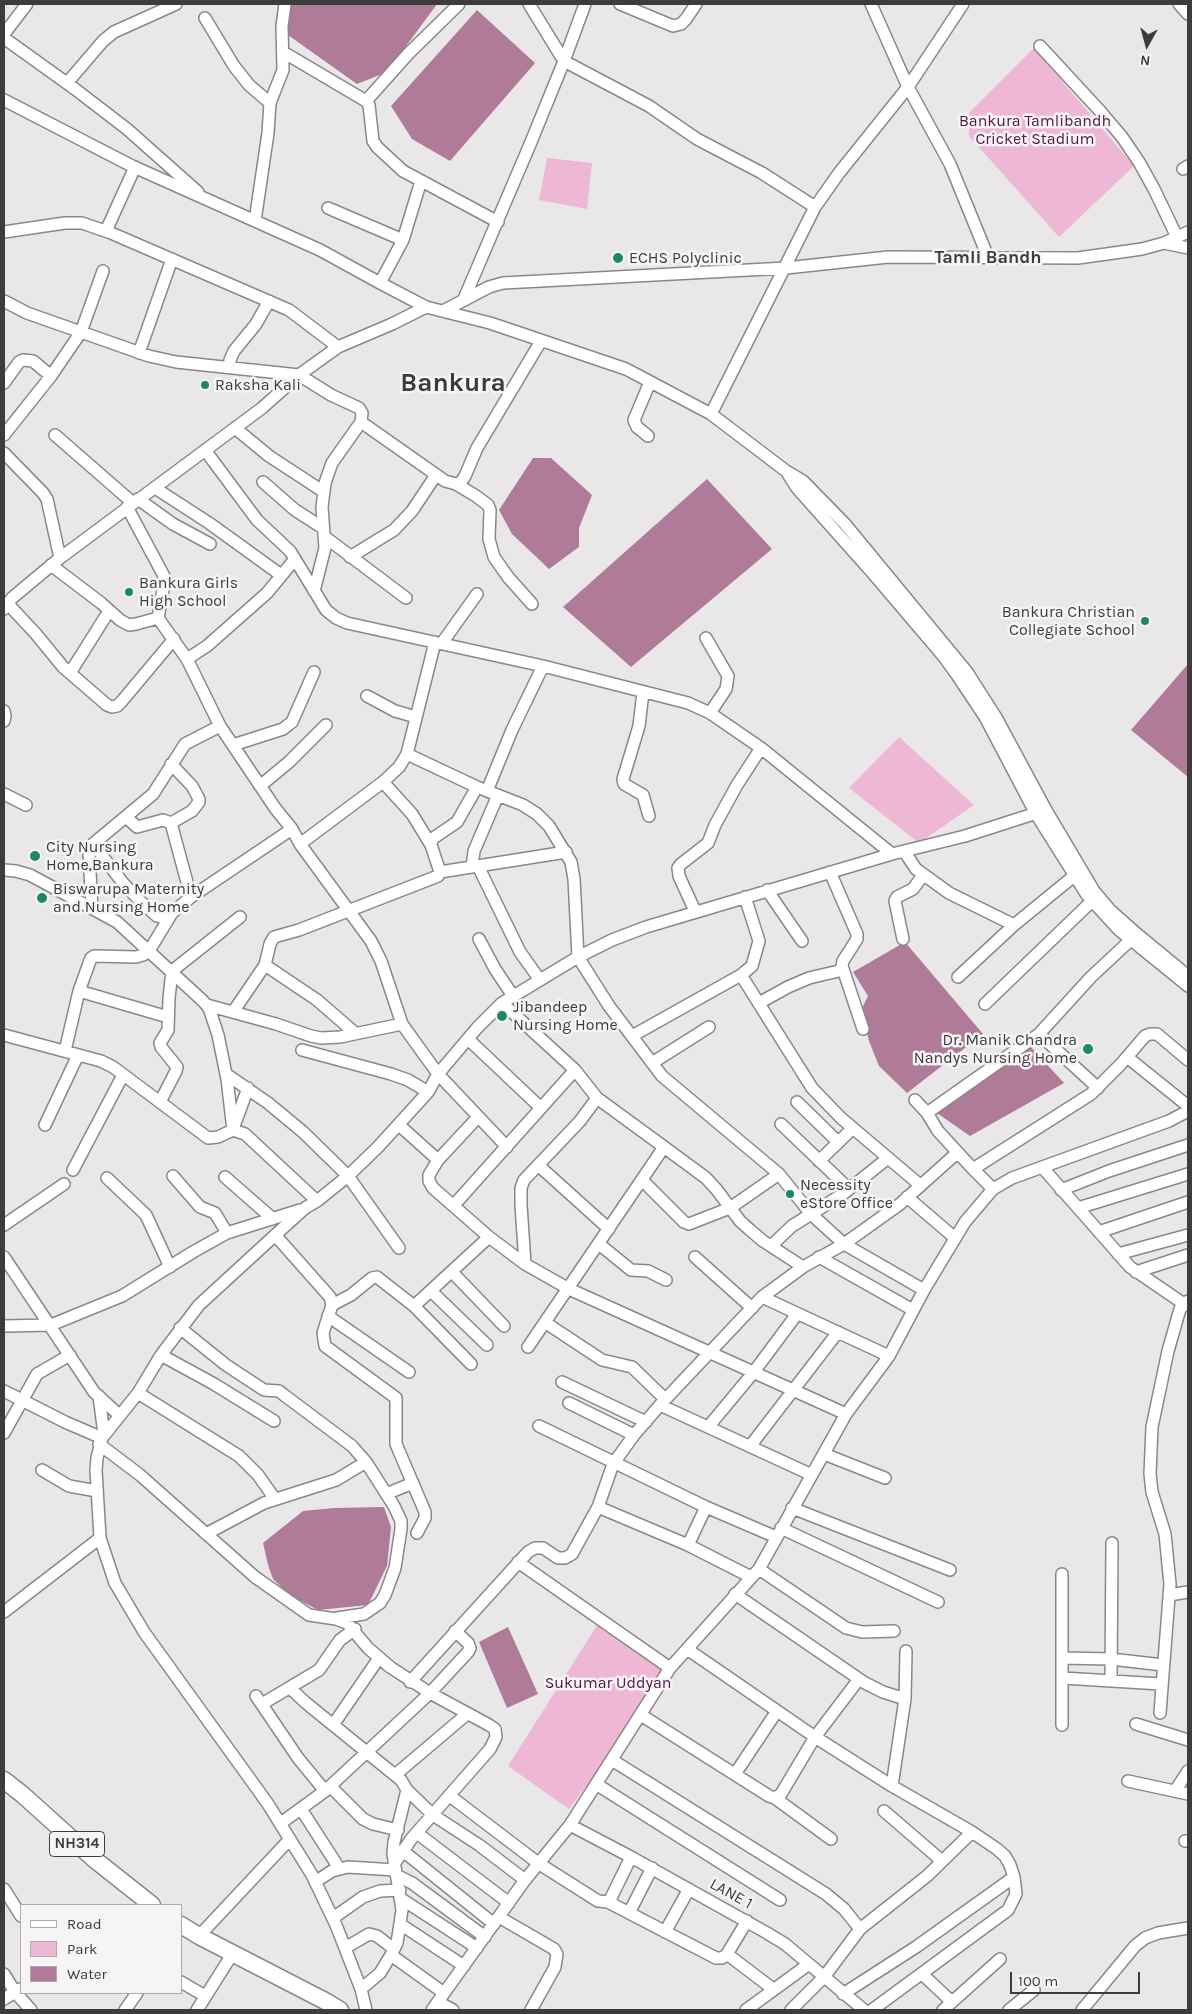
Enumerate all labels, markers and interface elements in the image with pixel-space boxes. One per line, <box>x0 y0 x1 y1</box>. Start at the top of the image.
north arrow <box>1122 20 1172 70</box>
text: N <box>1139 51 1151 69</box>
park label: Bankura Tamlibandh Cricket Stadium <box>959 111 1111 149</box>
district label: Tamli Bandh <box>934 247 1042 269</box>
place label: ECHS Polyclinic <box>629 248 742 268</box>
marker: ECHS Polyclinic <box>611 251 625 265</box>
district label: Bankura <box>400 368 506 400</box>
place label: Raksha Kali <box>215 375 301 395</box>
marker: Raksha Kali <box>199 379 211 391</box>
place label: Bankura Girls High School <box>139 573 238 611</box>
marker: Bankura Girls High School <box>123 586 135 598</box>
place label: Bankura Christian Collegiate School <box>1002 602 1135 640</box>
marker: Bankura Christian Collegiate School <box>1139 615 1151 627</box>
place label: City Nursing Home,Bankura <box>46 837 154 875</box>
marker: City Nursing Home,Bankura <box>28 849 42 863</box>
place label: Biswarupa Maternity and Nursing Home <box>53 879 204 917</box>
marker: Biswarupa Maternity and Nursing Home <box>35 891 49 905</box>
place label: Jibandeep Nursing Home <box>513 997 618 1035</box>
marker: Jibandeep Nursing Home <box>495 1009 509 1023</box>
place label: Dr. Manik Chandra Nandys Nursing Home <box>914 1030 1077 1068</box>
marker: Dr. Manik Chandra Nandys Nursing Home <box>1081 1042 1095 1056</box>
place label: Necessity eStore Office <box>800 1175 893 1213</box>
marker: Necessity eStore Office <box>784 1188 796 1200</box>
park label: Sukumar Uddyan <box>545 1673 671 1693</box>
road number: NH314 <box>50 1832 104 1856</box>
street label: LANE 1 <box>706 1875 756 1913</box>
legend <box>20 1904 182 1994</box>
text: Road <box>67 1915 102 1933</box>
text: Park <box>67 1940 97 1958</box>
scale bar <box>1012 1962 1142 1994</box>
text: Water <box>67 1965 107 1983</box>
text: 100 m <box>1018 1972 1058 1990</box>

